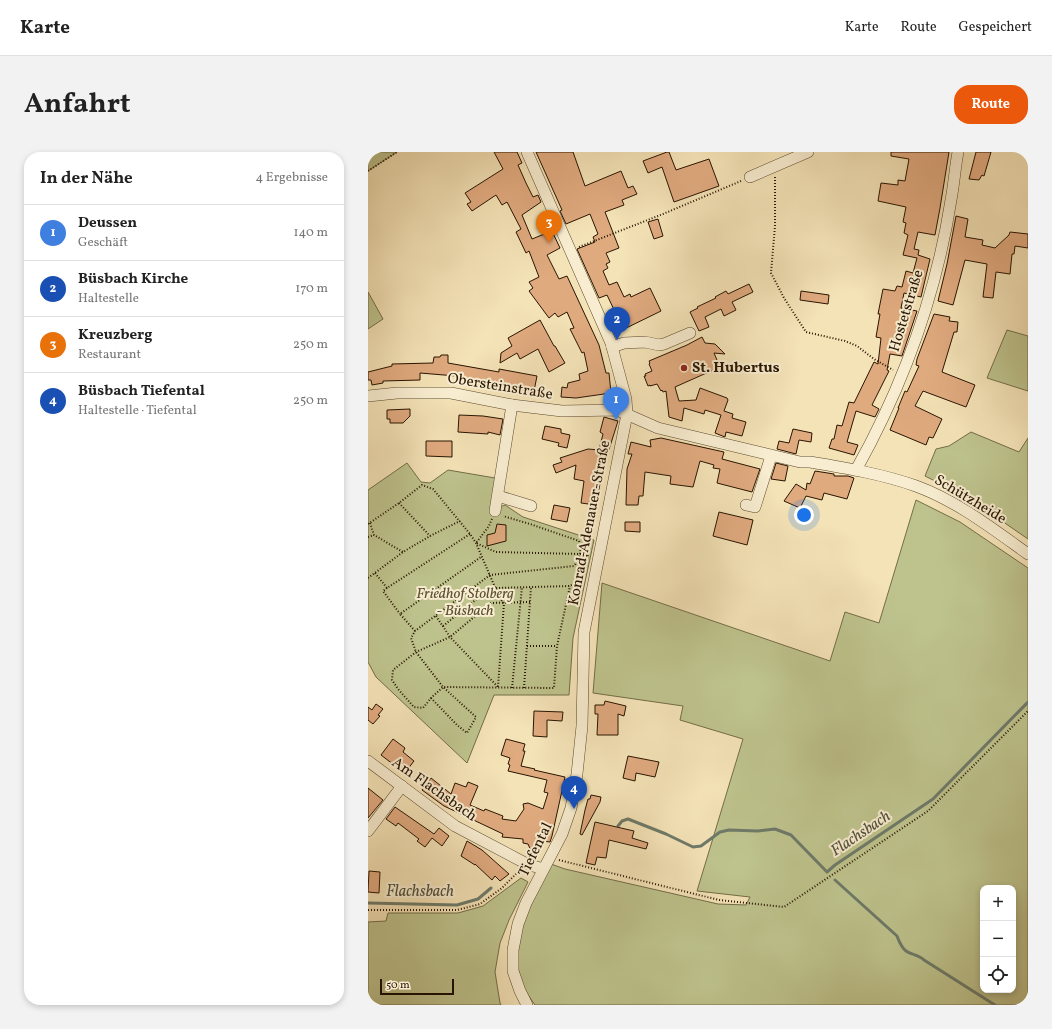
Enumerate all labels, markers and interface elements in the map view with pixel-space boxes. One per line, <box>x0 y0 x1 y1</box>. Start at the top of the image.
text: Karte <box>20 15 70 41</box>
text: Karte <box>845 18 879 37</box>
text: Route <box>901 18 937 37</box>
text: Gespeichert <box>959 18 1032 37</box>
text: Anfahrt <box>24 85 131 124</box>
button: Route <box>954 85 1028 124</box>
text: In der Nähe <box>40 167 133 190</box>
text: 4 Ergebnisse <box>255 169 328 187</box>
pin: 3 <box>536 210 562 243</box>
text: Deussen <box>78 213 137 234</box>
text: 1 <box>50 224 56 242</box>
text: 140 m <box>294 224 328 242</box>
text: Geschäft <box>78 234 128 252</box>
street label: Hostetstraße <box>885 267 929 355</box>
text: Büsbach Kirche <box>78 269 188 290</box>
text: 2 <box>50 280 56 298</box>
text: 170 m <box>295 280 328 298</box>
text: Haltestelle <box>78 290 139 308</box>
pin: 2 <box>604 307 630 340</box>
text: Kreuzberg <box>78 325 152 346</box>
text: 3 <box>50 336 56 354</box>
text: 250 m <box>293 336 328 354</box>
text: Restaurant <box>78 346 141 364</box>
place label: St. Hubertus <box>692 358 780 379</box>
marker: St. Hubertus <box>679 363 689 373</box>
street label: Obersteinstraße <box>446 368 554 406</box>
text: Büsbach Tiefental <box>78 381 205 402</box>
pin: 1 <box>603 387 629 420</box>
text: 4 <box>49 392 57 410</box>
text: 250 m <box>293 392 328 410</box>
text: Haltestelle · Tiefental <box>78 402 197 420</box>
street label: Konrad-Adenauer-Straße <box>564 439 616 607</box>
street label: Schützheide <box>930 470 1010 530</box>
your location <box>794 505 814 525</box>
park label: Friedhof Stolberg - Büsbach <box>416 584 514 622</box>
street label: Am Flachsbach <box>387 753 481 827</box>
pin: 4 <box>561 776 587 809</box>
water label: Flachsbach <box>827 806 895 862</box>
street label: Tiefental <box>514 819 558 881</box>
water label: Flachsbach <box>386 881 454 903</box>
map controls <box>980 885 1016 993</box>
button: + <box>980 885 1016 921</box>
button: − <box>980 921 1016 957</box>
button: locate <box>980 957 1016 993</box>
scale bar <box>380 977 454 996</box>
text: 50 m <box>386 978 410 993</box>

